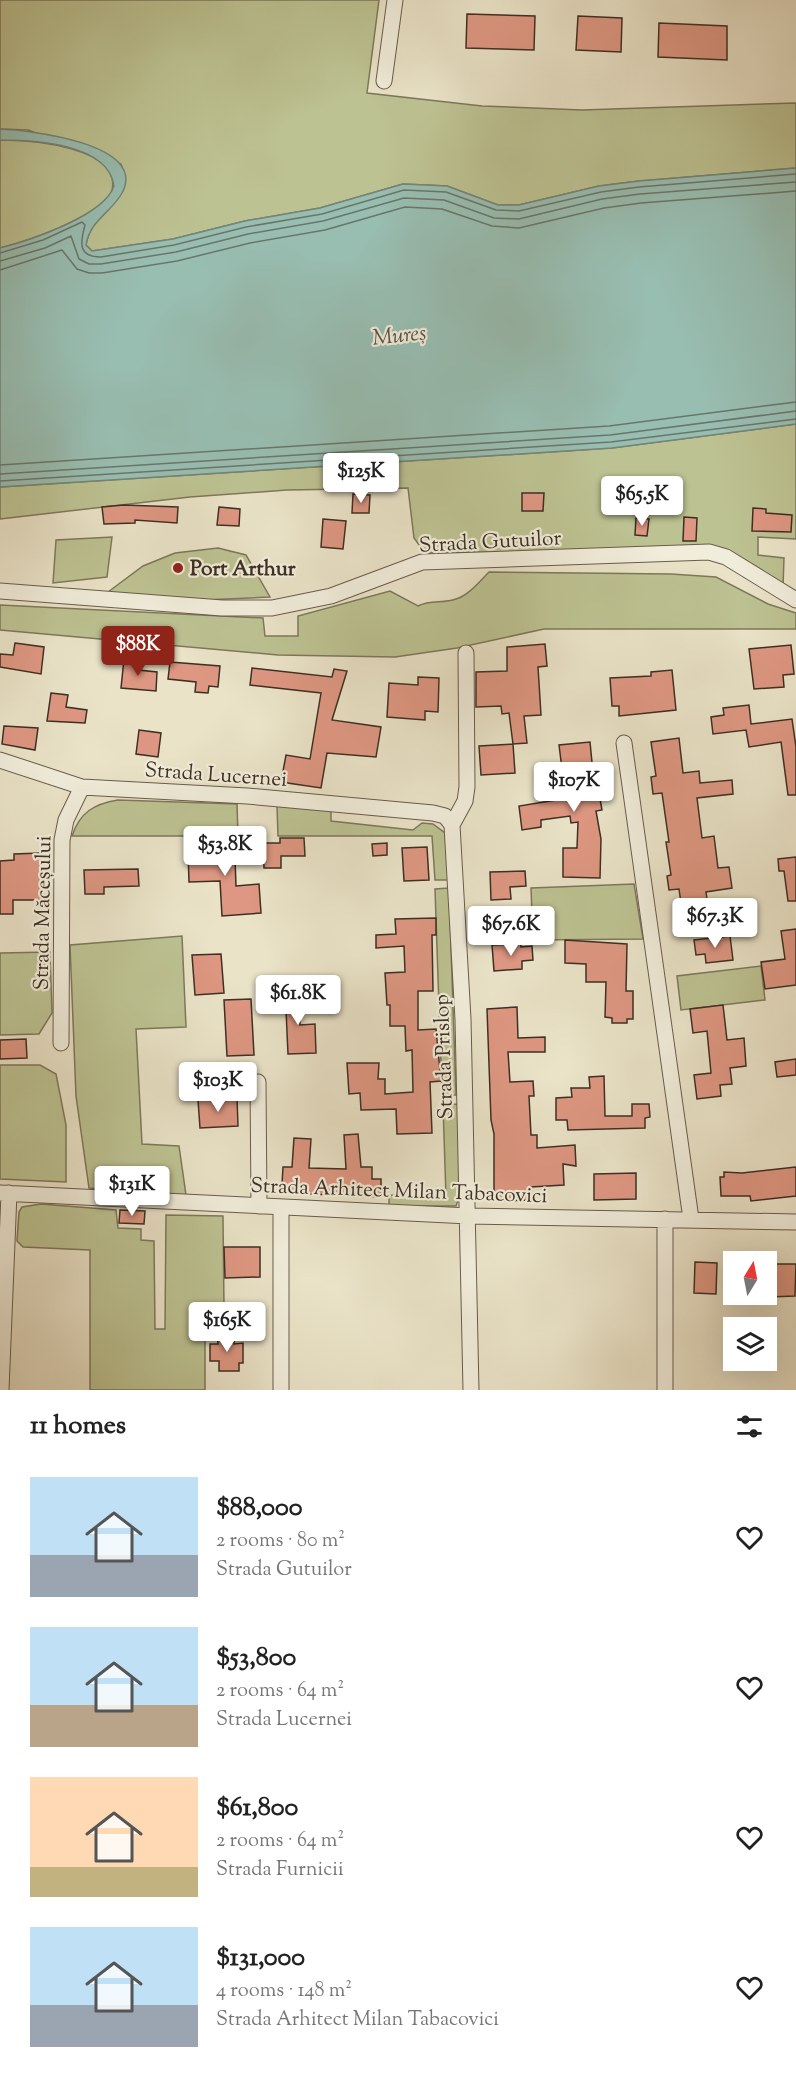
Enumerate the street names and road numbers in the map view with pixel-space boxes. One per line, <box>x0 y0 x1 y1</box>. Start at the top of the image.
street label: Strada Gutuilor <box>418 524 562 562</box>
street label: Strada Lucernei <box>144 756 288 796</box>
street label: Strada Măceșului <box>28 835 60 991</box>
street label: Strada Prislop <box>428 994 462 1120</box>
street label: Strada Arhitect Milan Tabacovici <box>250 1172 548 1212</box>

